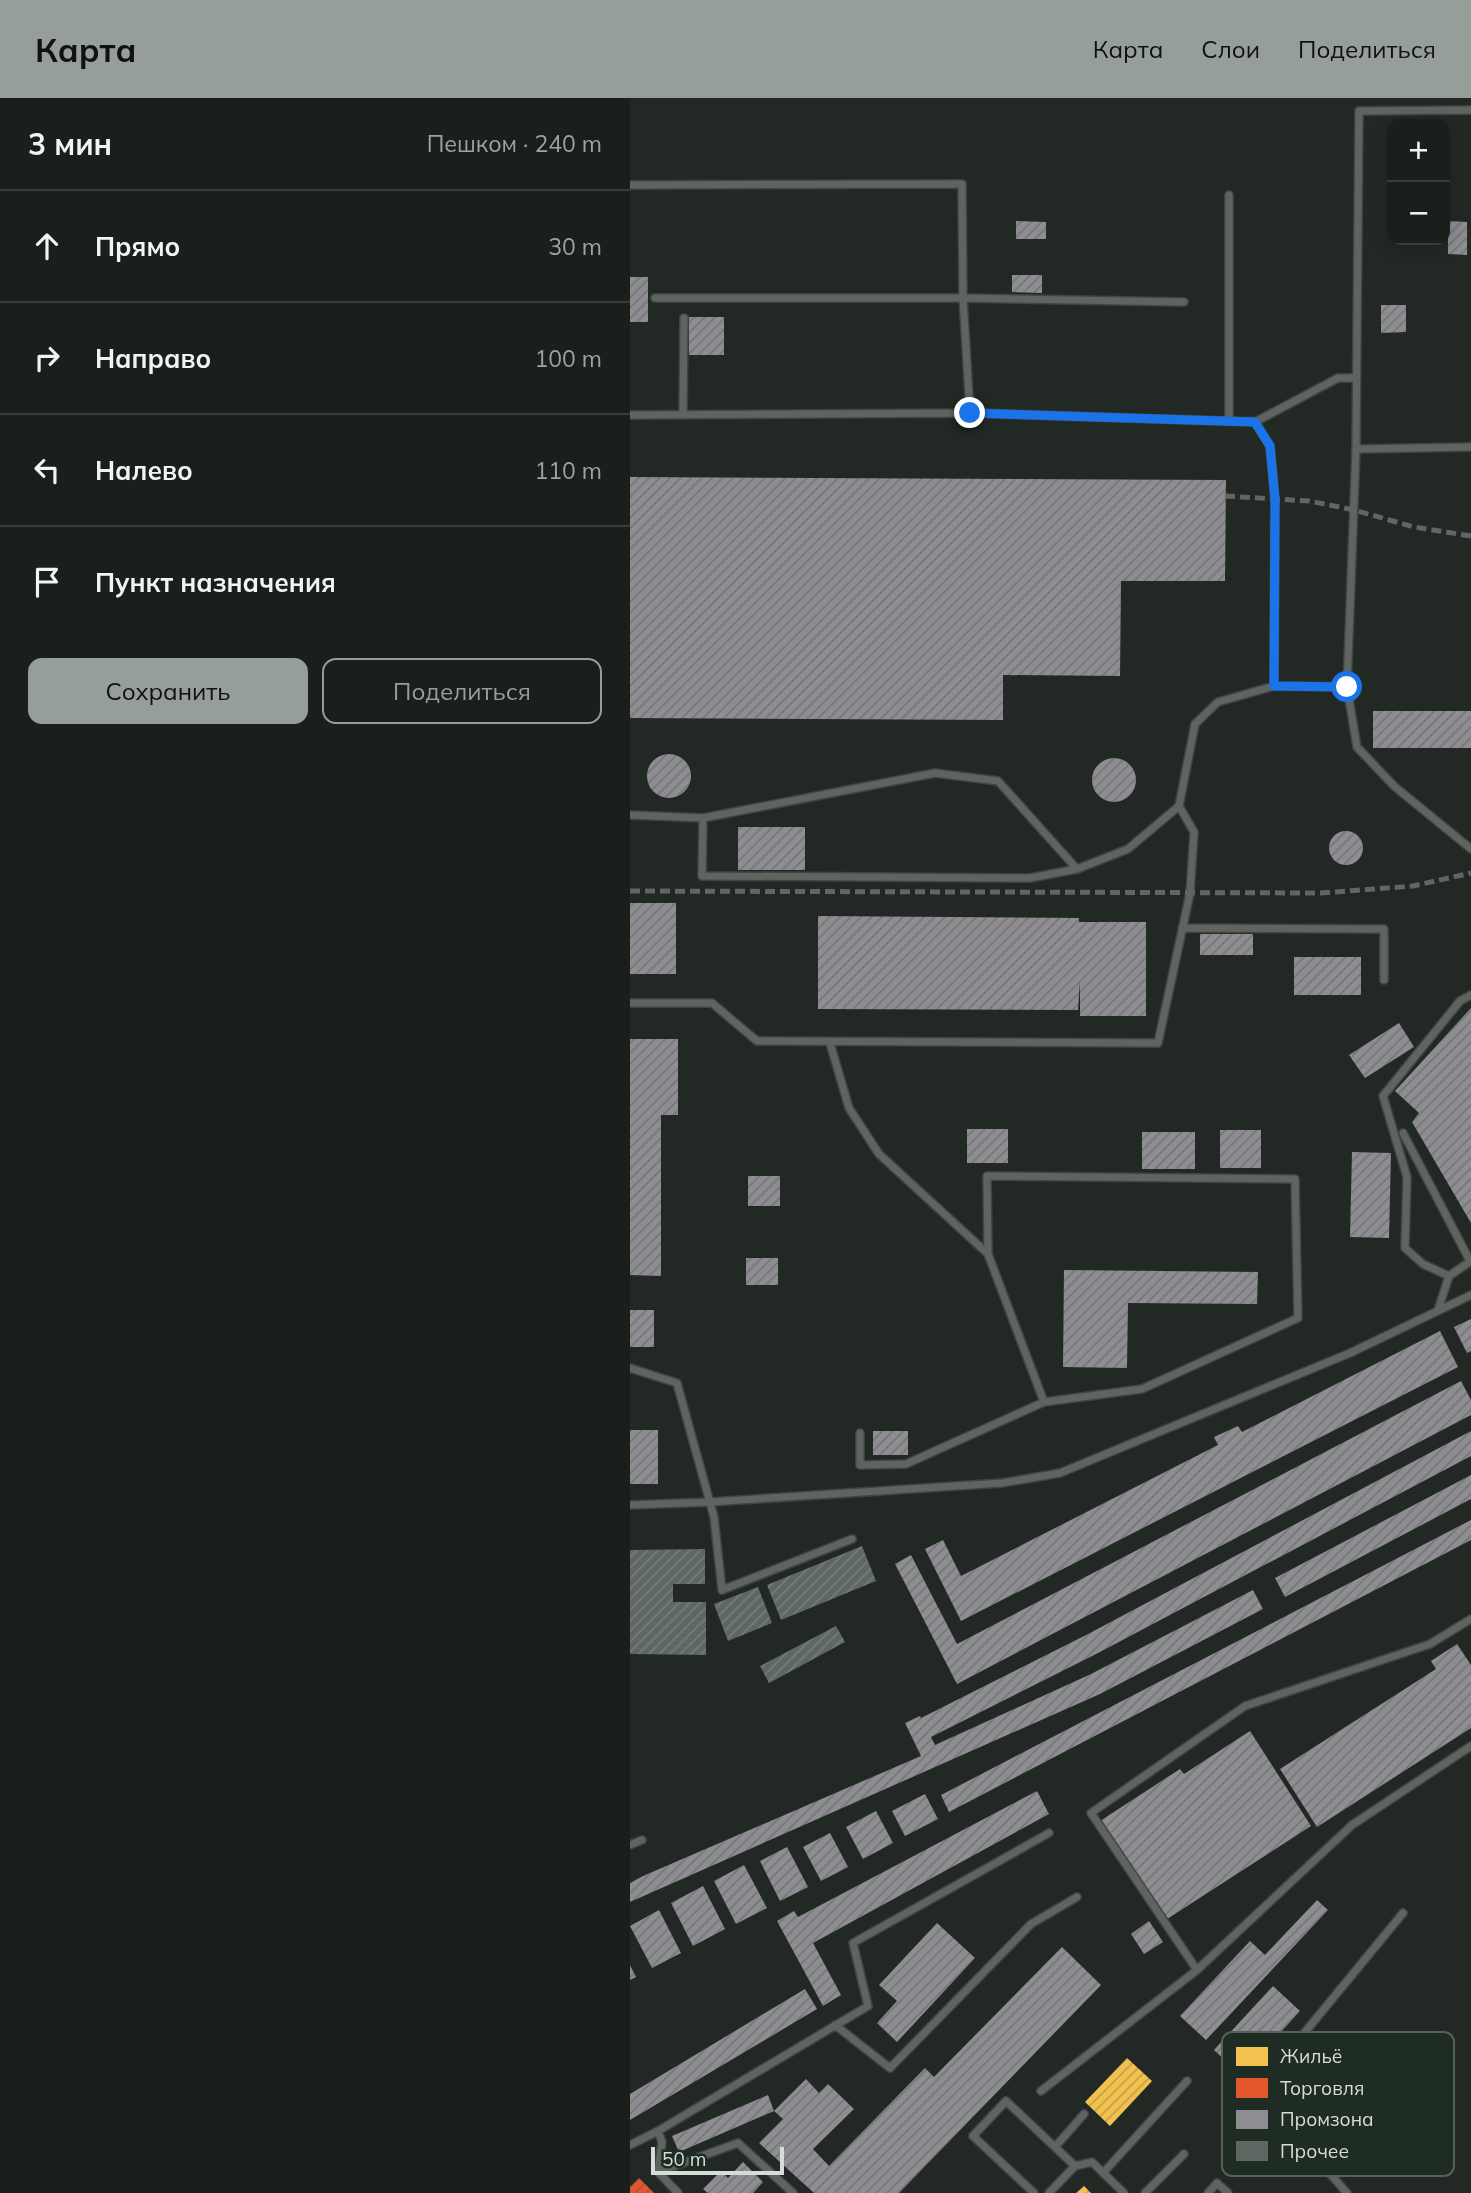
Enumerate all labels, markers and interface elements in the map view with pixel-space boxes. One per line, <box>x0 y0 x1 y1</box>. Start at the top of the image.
text: Карта <box>35 29 137 70</box>
text: Карта <box>1093 34 1163 64</box>
text: Слои <box>1201 34 1260 64</box>
text: Поделиться <box>1298 34 1436 64</box>
map controls <box>1387 119 1450 245</box>
button: + <box>1387 119 1450 182</box>
text: 3 мин <box>28 125 112 163</box>
text: Пешком · 240 m <box>427 129 602 158</box>
button: − <box>1387 182 1450 245</box>
icon: ahead <box>28 227 66 265</box>
text: Прямо <box>95 230 180 263</box>
text: 30 m <box>548 232 602 261</box>
icon: right <box>28 339 66 377</box>
text: Направо <box>95 342 211 375</box>
text: 100 m <box>534 344 602 373</box>
route end <box>954 397 985 428</box>
icon: left <box>28 451 66 489</box>
text: Налево <box>95 454 193 487</box>
text: 110 m <box>534 456 602 485</box>
icon: arrive <box>28 563 66 601</box>
text: Пункт назначения <box>95 566 336 599</box>
button: Сохранить <box>28 658 308 724</box>
button: Поделиться <box>322 658 602 724</box>
route start <box>1331 671 1362 702</box>
legend <box>1222 2032 1454 2176</box>
text: Жильё <box>1280 2044 1342 2068</box>
text: Торговля <box>1280 2076 1364 2100</box>
text: Промзона <box>1280 2107 1374 2131</box>
text: Прочее <box>1280 2139 1349 2163</box>
scale bar <box>651 2144 784 2176</box>
text: 50 m <box>662 2147 706 2171</box>

